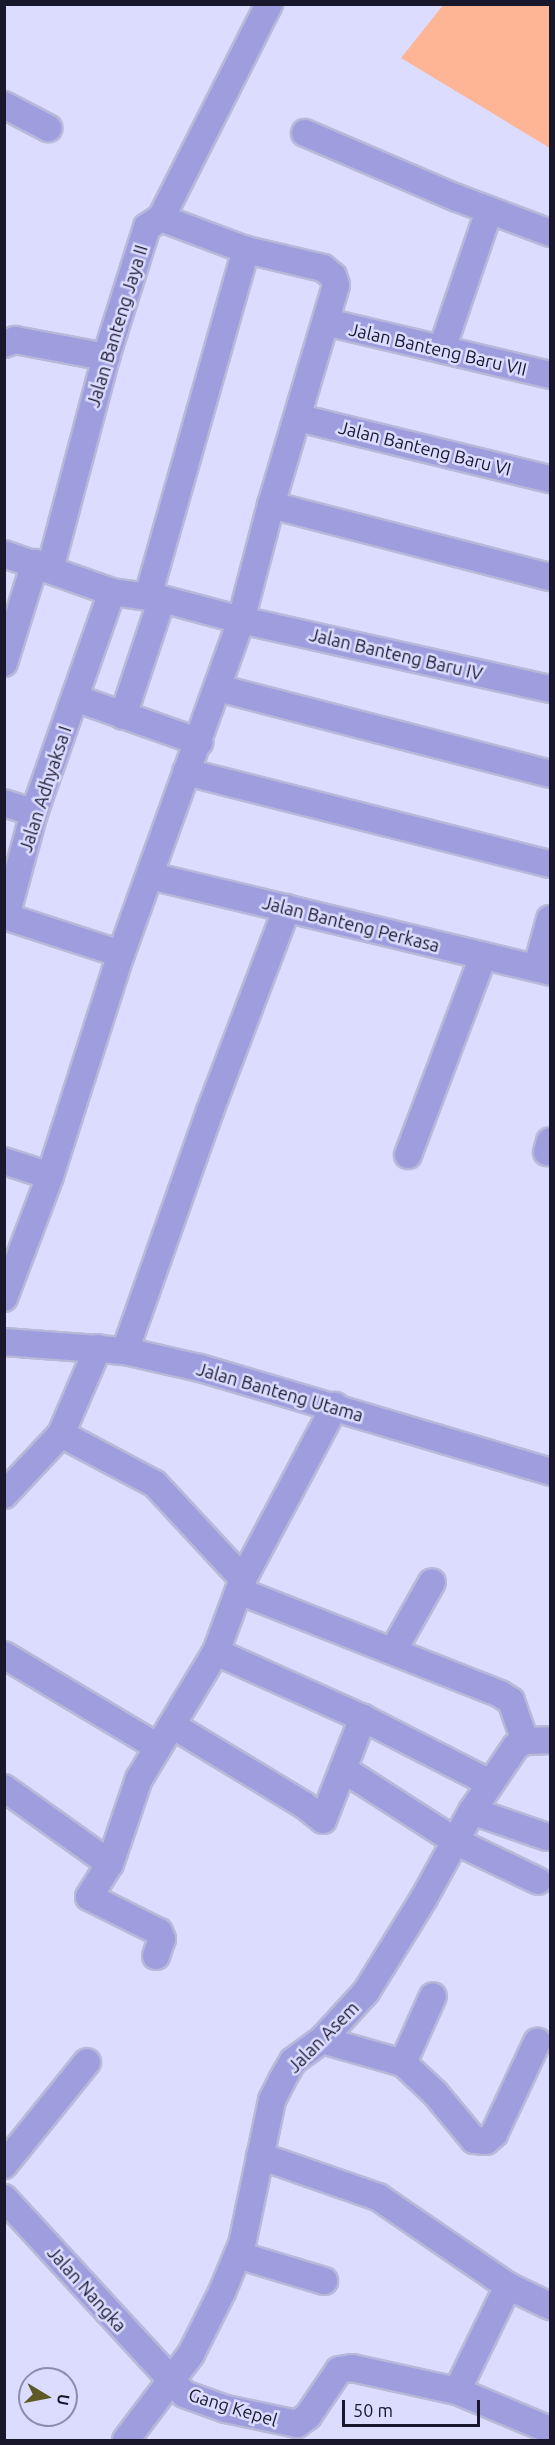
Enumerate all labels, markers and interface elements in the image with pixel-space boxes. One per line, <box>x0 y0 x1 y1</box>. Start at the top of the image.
street label: Jalan Banteng Jaya II <box>82 242 152 410</box>
street label: Jalan Banteng Baru VII <box>347 318 529 380</box>
street label: Jalan Banteng Baru VI <box>336 416 514 480</box>
street label: Jalan Banteng Baru IV <box>307 624 485 684</box>
street label: Jalan Adhyaksa I <box>14 723 76 855</box>
street label: Jalan Banteng Perkasa <box>260 892 442 956</box>
street label: Jalan Banteng Utama <box>194 1358 366 1426</box>
street label: Jalan Asem <box>283 1997 363 2077</box>
street label: Jalan Nangka <box>43 2242 131 2336</box>
north arrow <box>18 2367 78 2427</box>
street label: Gang Kepel <box>186 2383 280 2431</box>
scale bar <box>345 2388 483 2426</box>
text: U <box>54 2393 74 2407</box>
text: 50 m <box>353 2400 393 2420</box>

